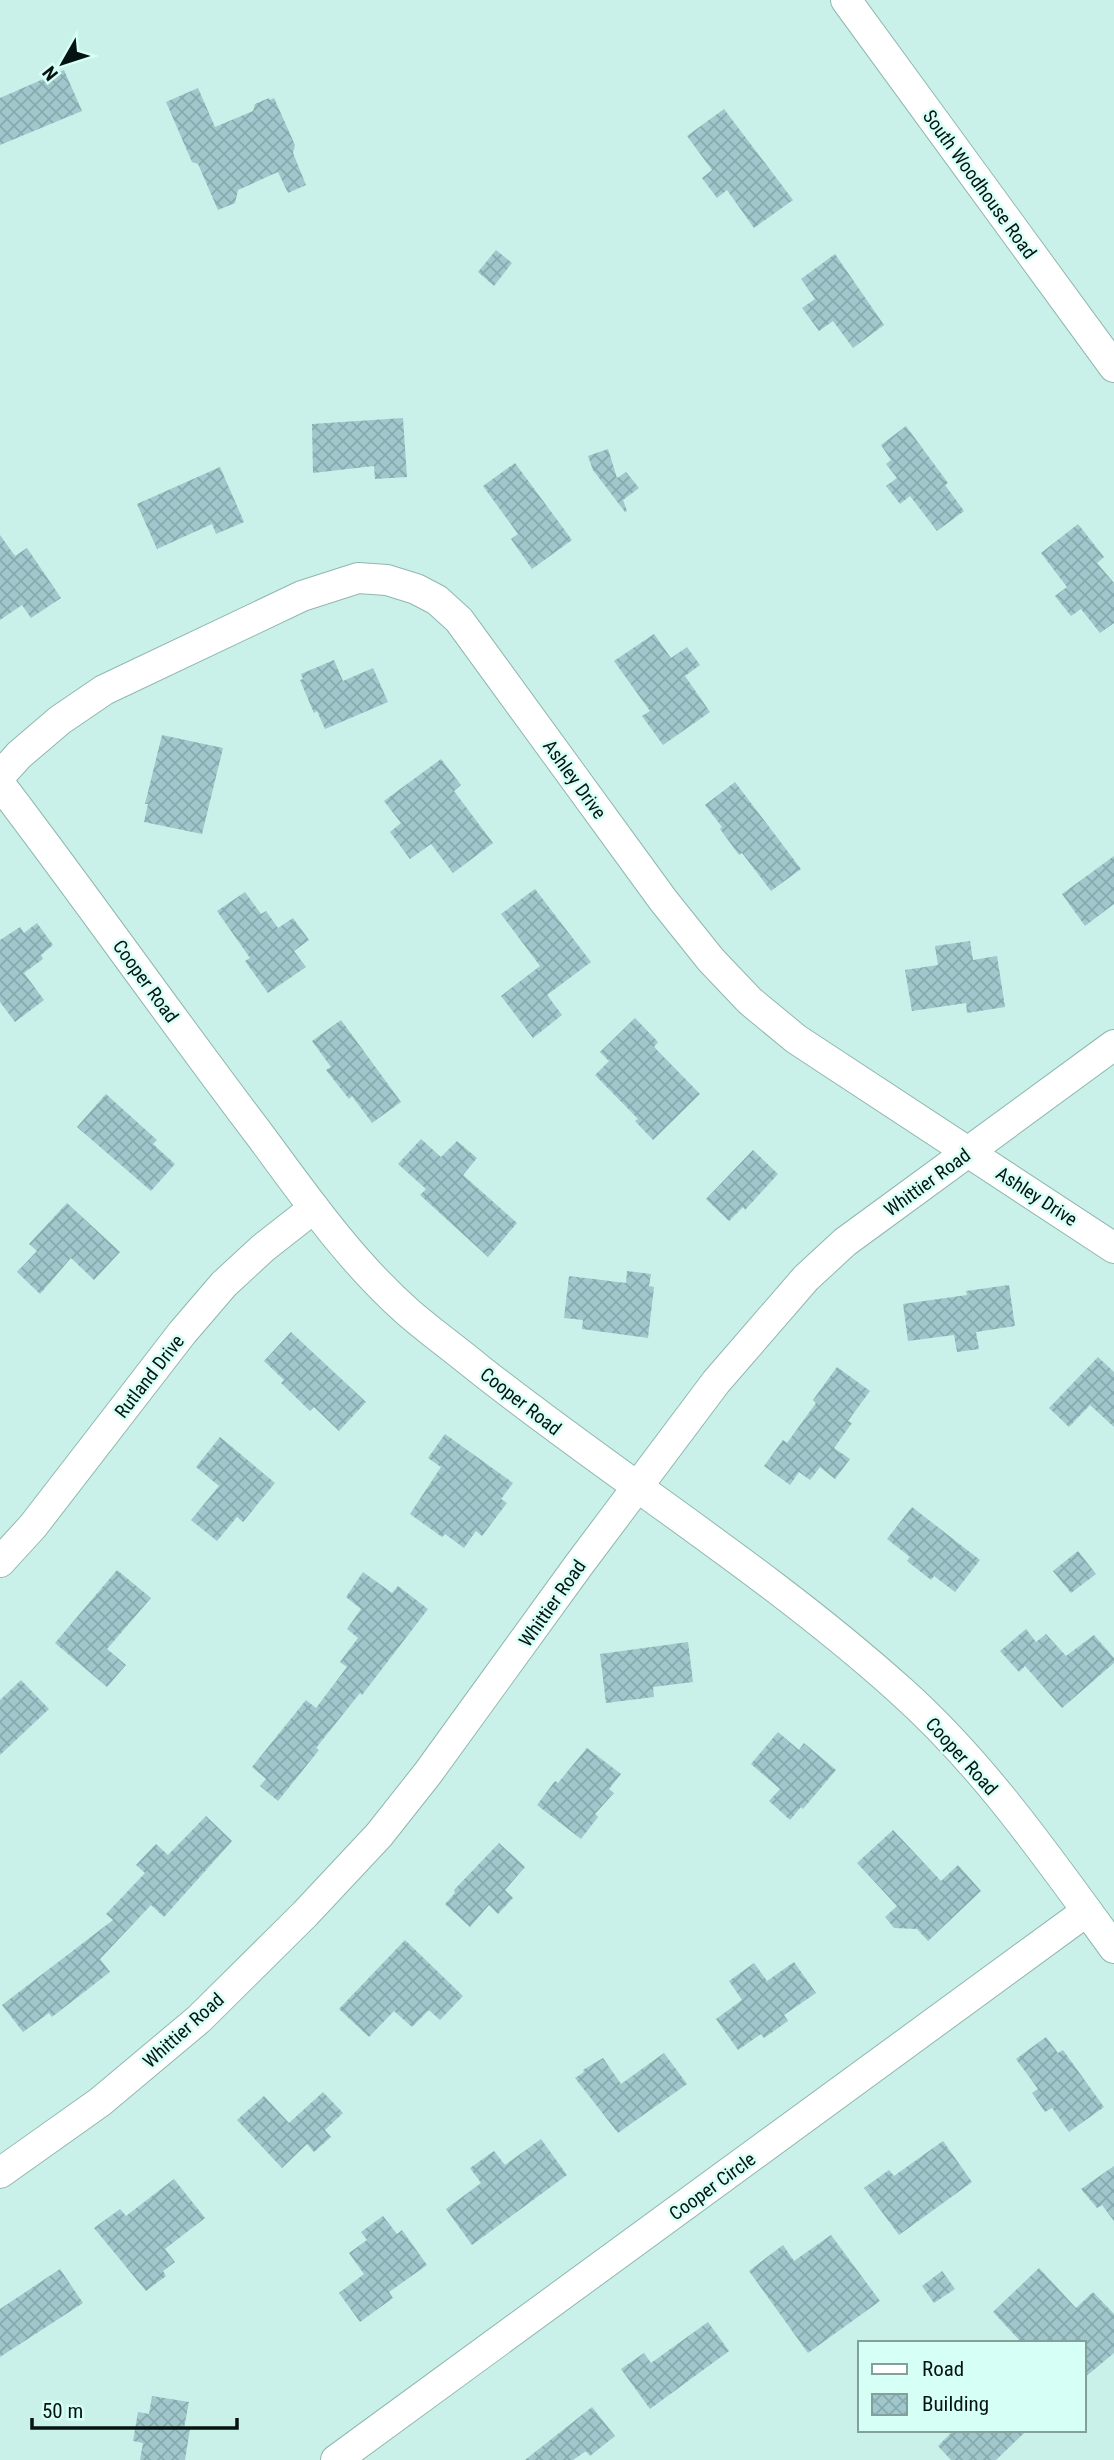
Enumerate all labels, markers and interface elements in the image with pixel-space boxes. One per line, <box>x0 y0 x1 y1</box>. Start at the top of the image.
north arrow <box>28 28 98 98</box>
text: N <box>38 62 63 85</box>
street label: South Woodhouse Road <box>918 105 1041 263</box>
street label: Ashley Drive <box>538 735 611 823</box>
street label: Cooper Road <box>108 936 183 1027</box>
street label: Whittier Road <box>880 1143 975 1221</box>
street label: Ashley Drive <box>992 1162 1082 1231</box>
street label: Rutland Drive <box>110 1330 189 1422</box>
street label: Cooper Road <box>476 1363 566 1440</box>
street label: Whittier Road <box>514 1555 591 1651</box>
street label: Cooper Road <box>921 1713 1002 1800</box>
street label: Whittier Road <box>138 1988 228 2073</box>
street label: Cooper Circle <box>665 2147 760 2225</box>
legend <box>858 2341 1086 2432</box>
text: Road <box>922 2357 964 2381</box>
scale bar <box>32 2386 236 2430</box>
text: Building <box>922 2392 989 2416</box>
text: 50 m <box>42 2399 83 2423</box>

